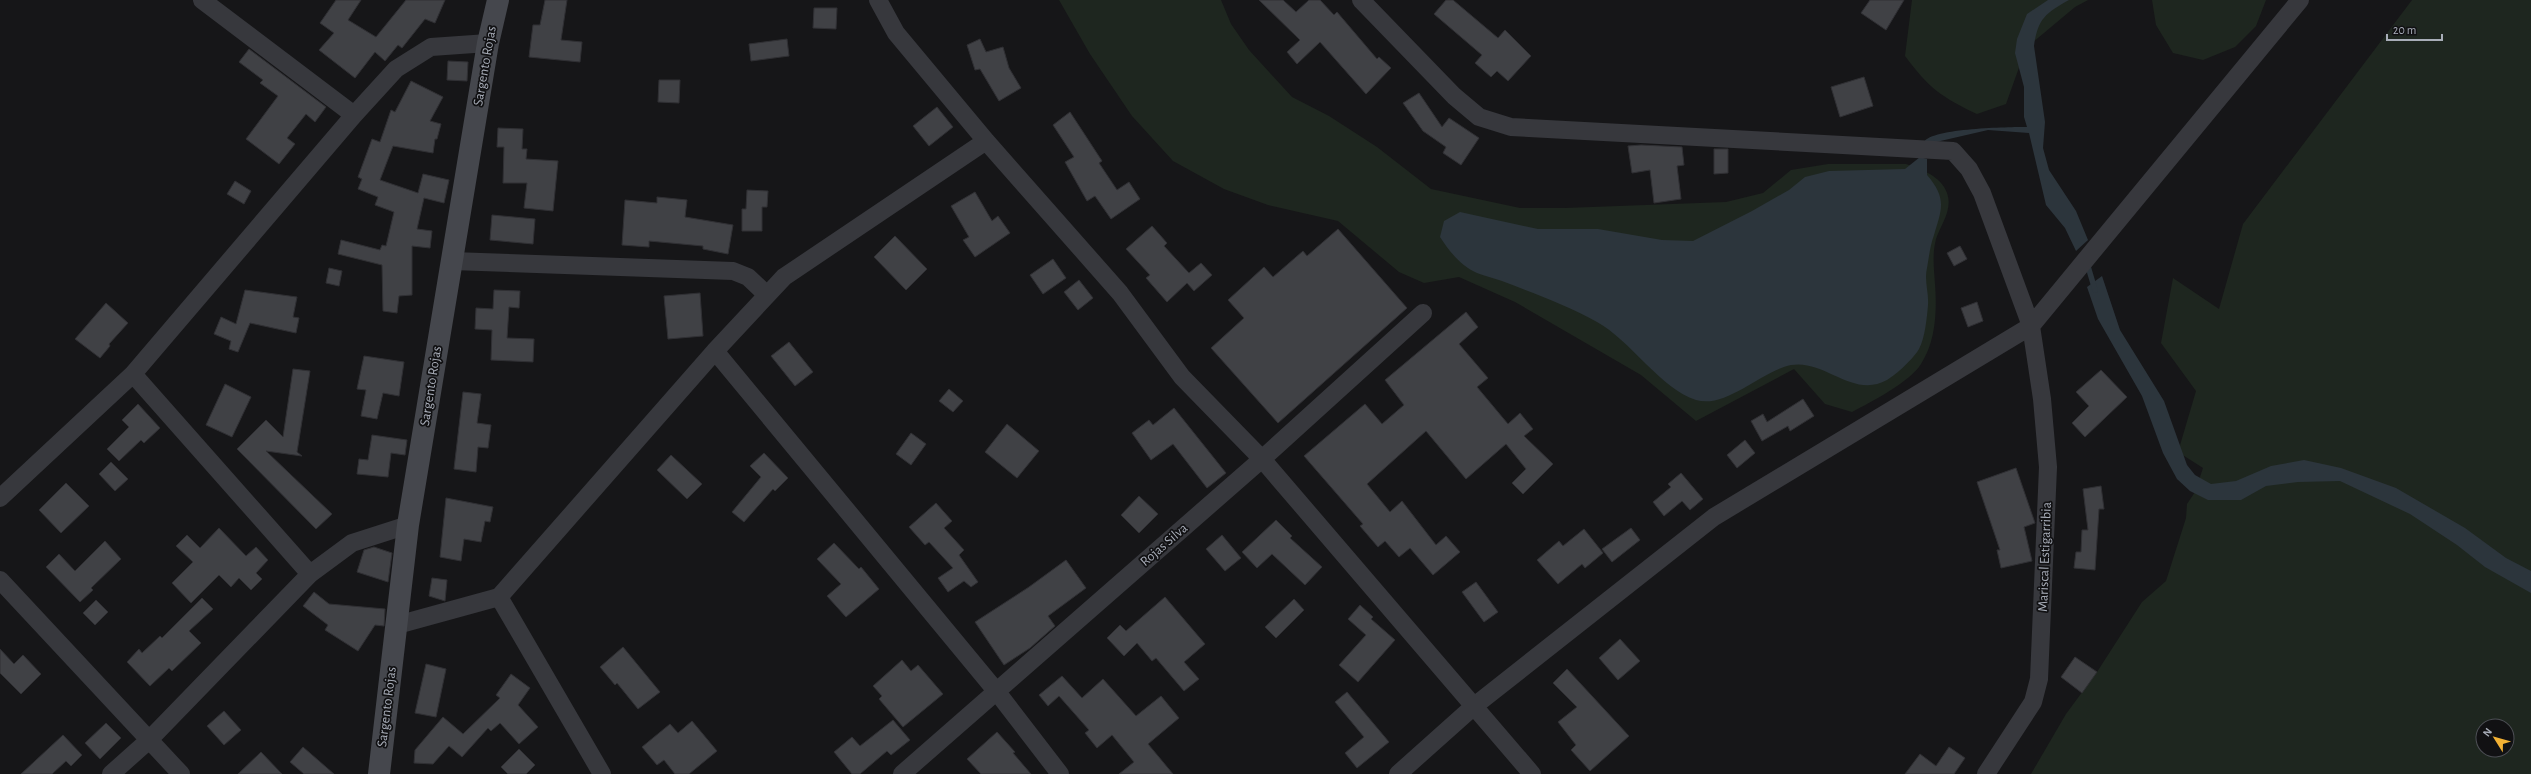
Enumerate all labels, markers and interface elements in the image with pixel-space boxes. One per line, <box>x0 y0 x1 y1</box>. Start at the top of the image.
scale bar <box>2387 16 2442 42</box>
text: 20 m <box>2393 24 2416 36</box>
street label: Sargento Rojas <box>471 25 499 107</box>
street label: Sargento Rojas <box>418 345 444 427</box>
street label: Mariscal Estigarribia <box>2036 501 2054 612</box>
street label: Rojas Silva <box>1138 521 1191 569</box>
street label: Sargento Rojas <box>375 666 399 748</box>
north arrow <box>2475 718 2515 758</box>
text: N <box>2481 726 2494 739</box>

